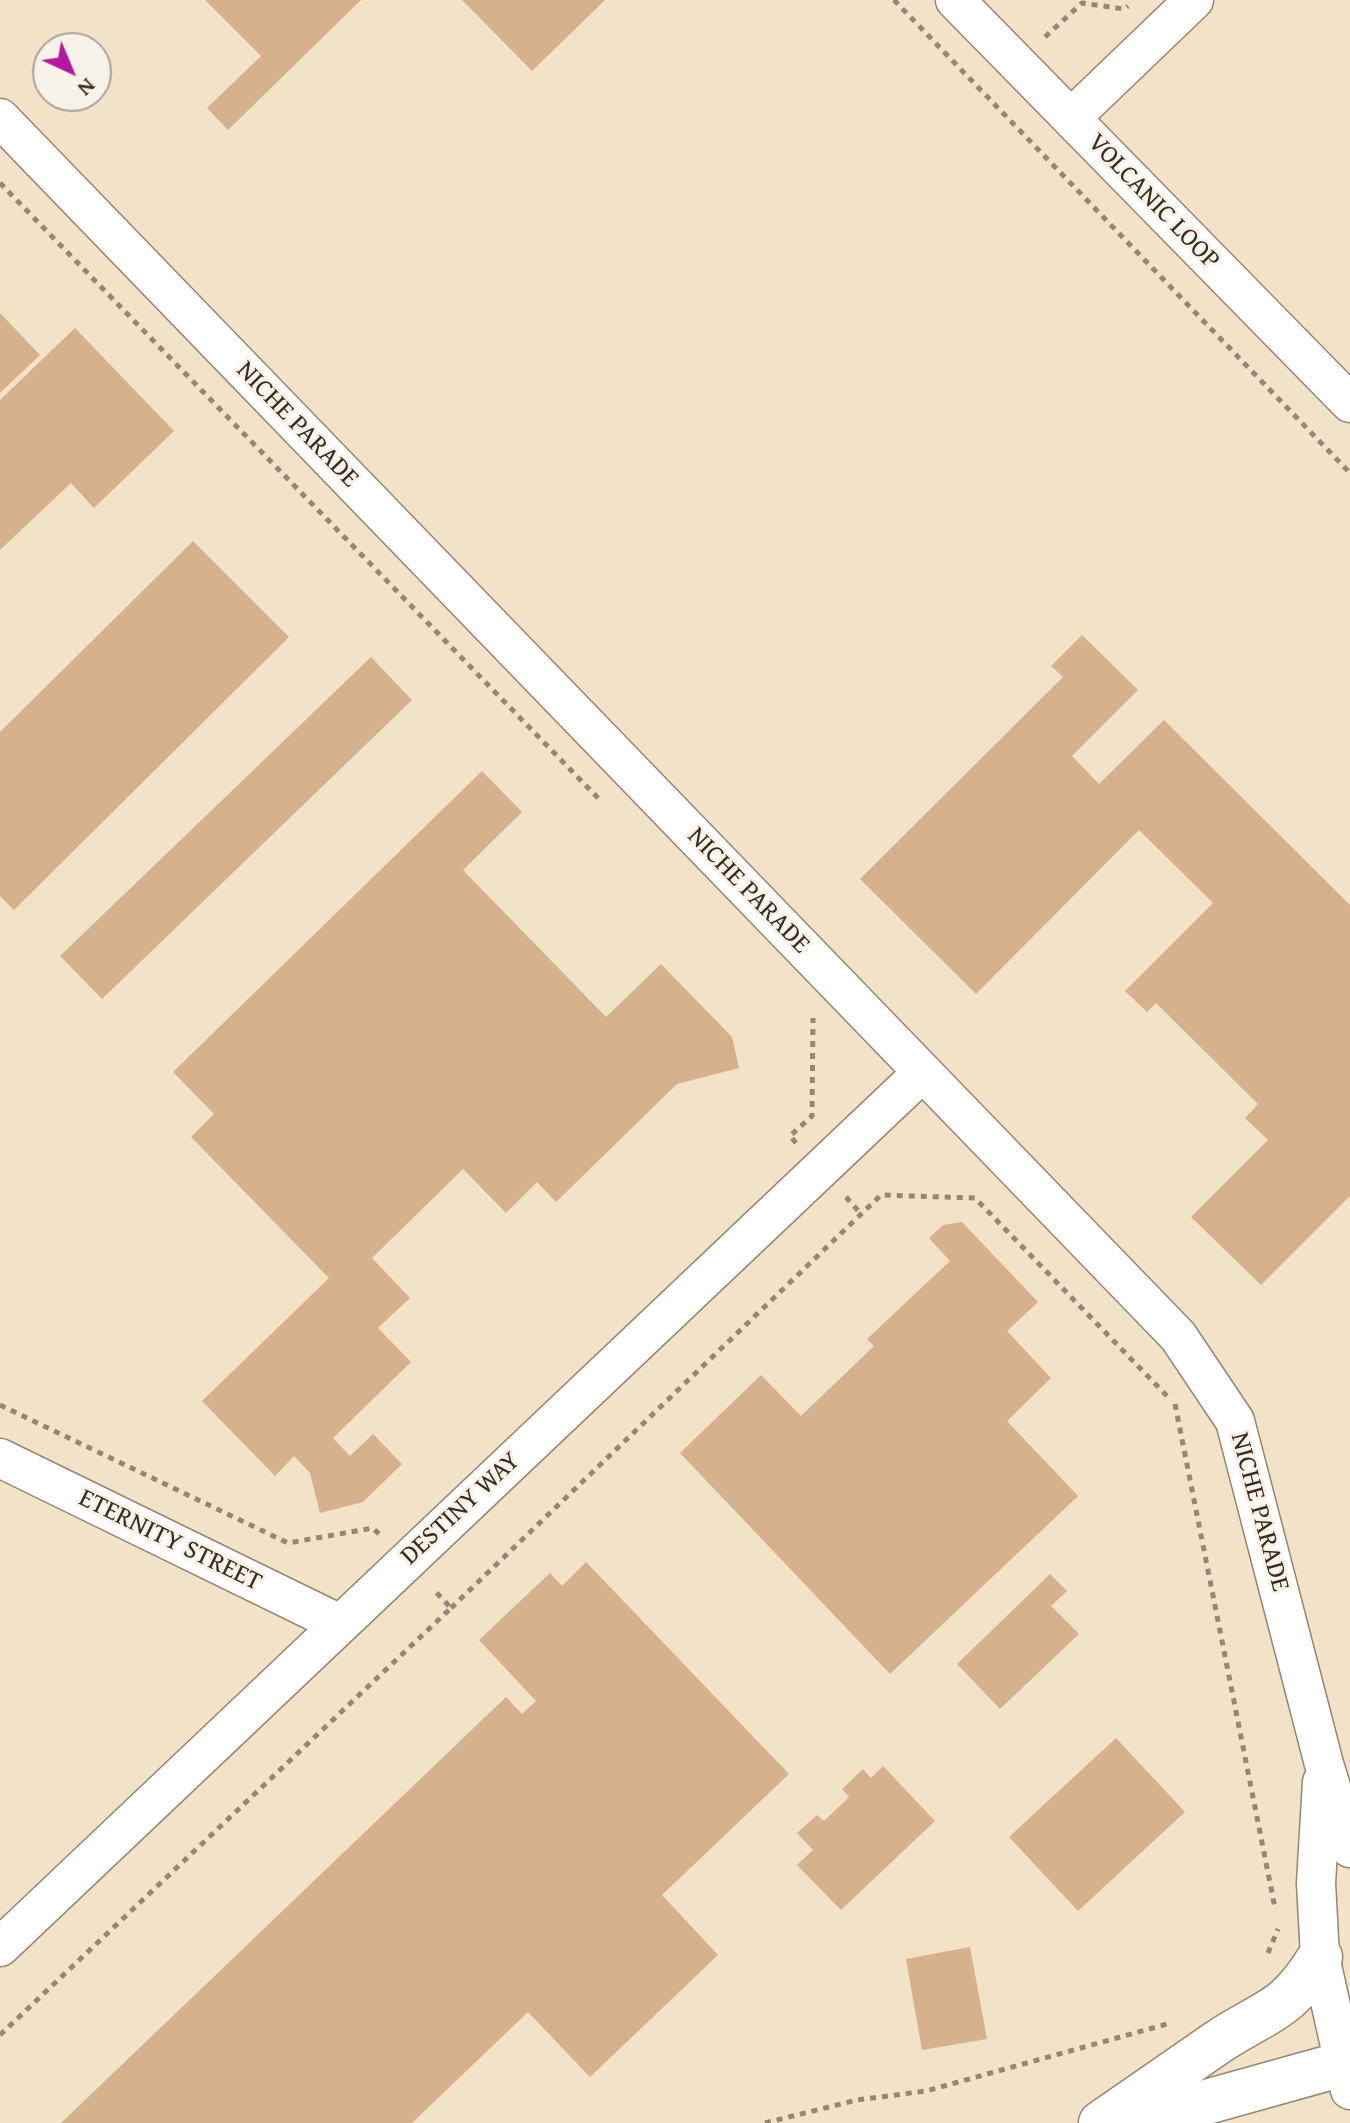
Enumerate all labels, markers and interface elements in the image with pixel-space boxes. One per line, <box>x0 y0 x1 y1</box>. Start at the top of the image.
north arrow <box>32 32 112 112</box>
text: N <box>71 71 104 104</box>
street label: VOLCANIC LOOP <box>1080 128 1226 276</box>
street label: NICHE PARADE <box>229 355 365 495</box>
street label: NICHE PARADE <box>680 821 816 961</box>
street label: NICHE PARADE <box>1223 1429 1295 1595</box>
street label: DESTINY WAY <box>395 1446 527 1572</box>
street label: ETERNITY STREET <box>73 1483 267 1599</box>

